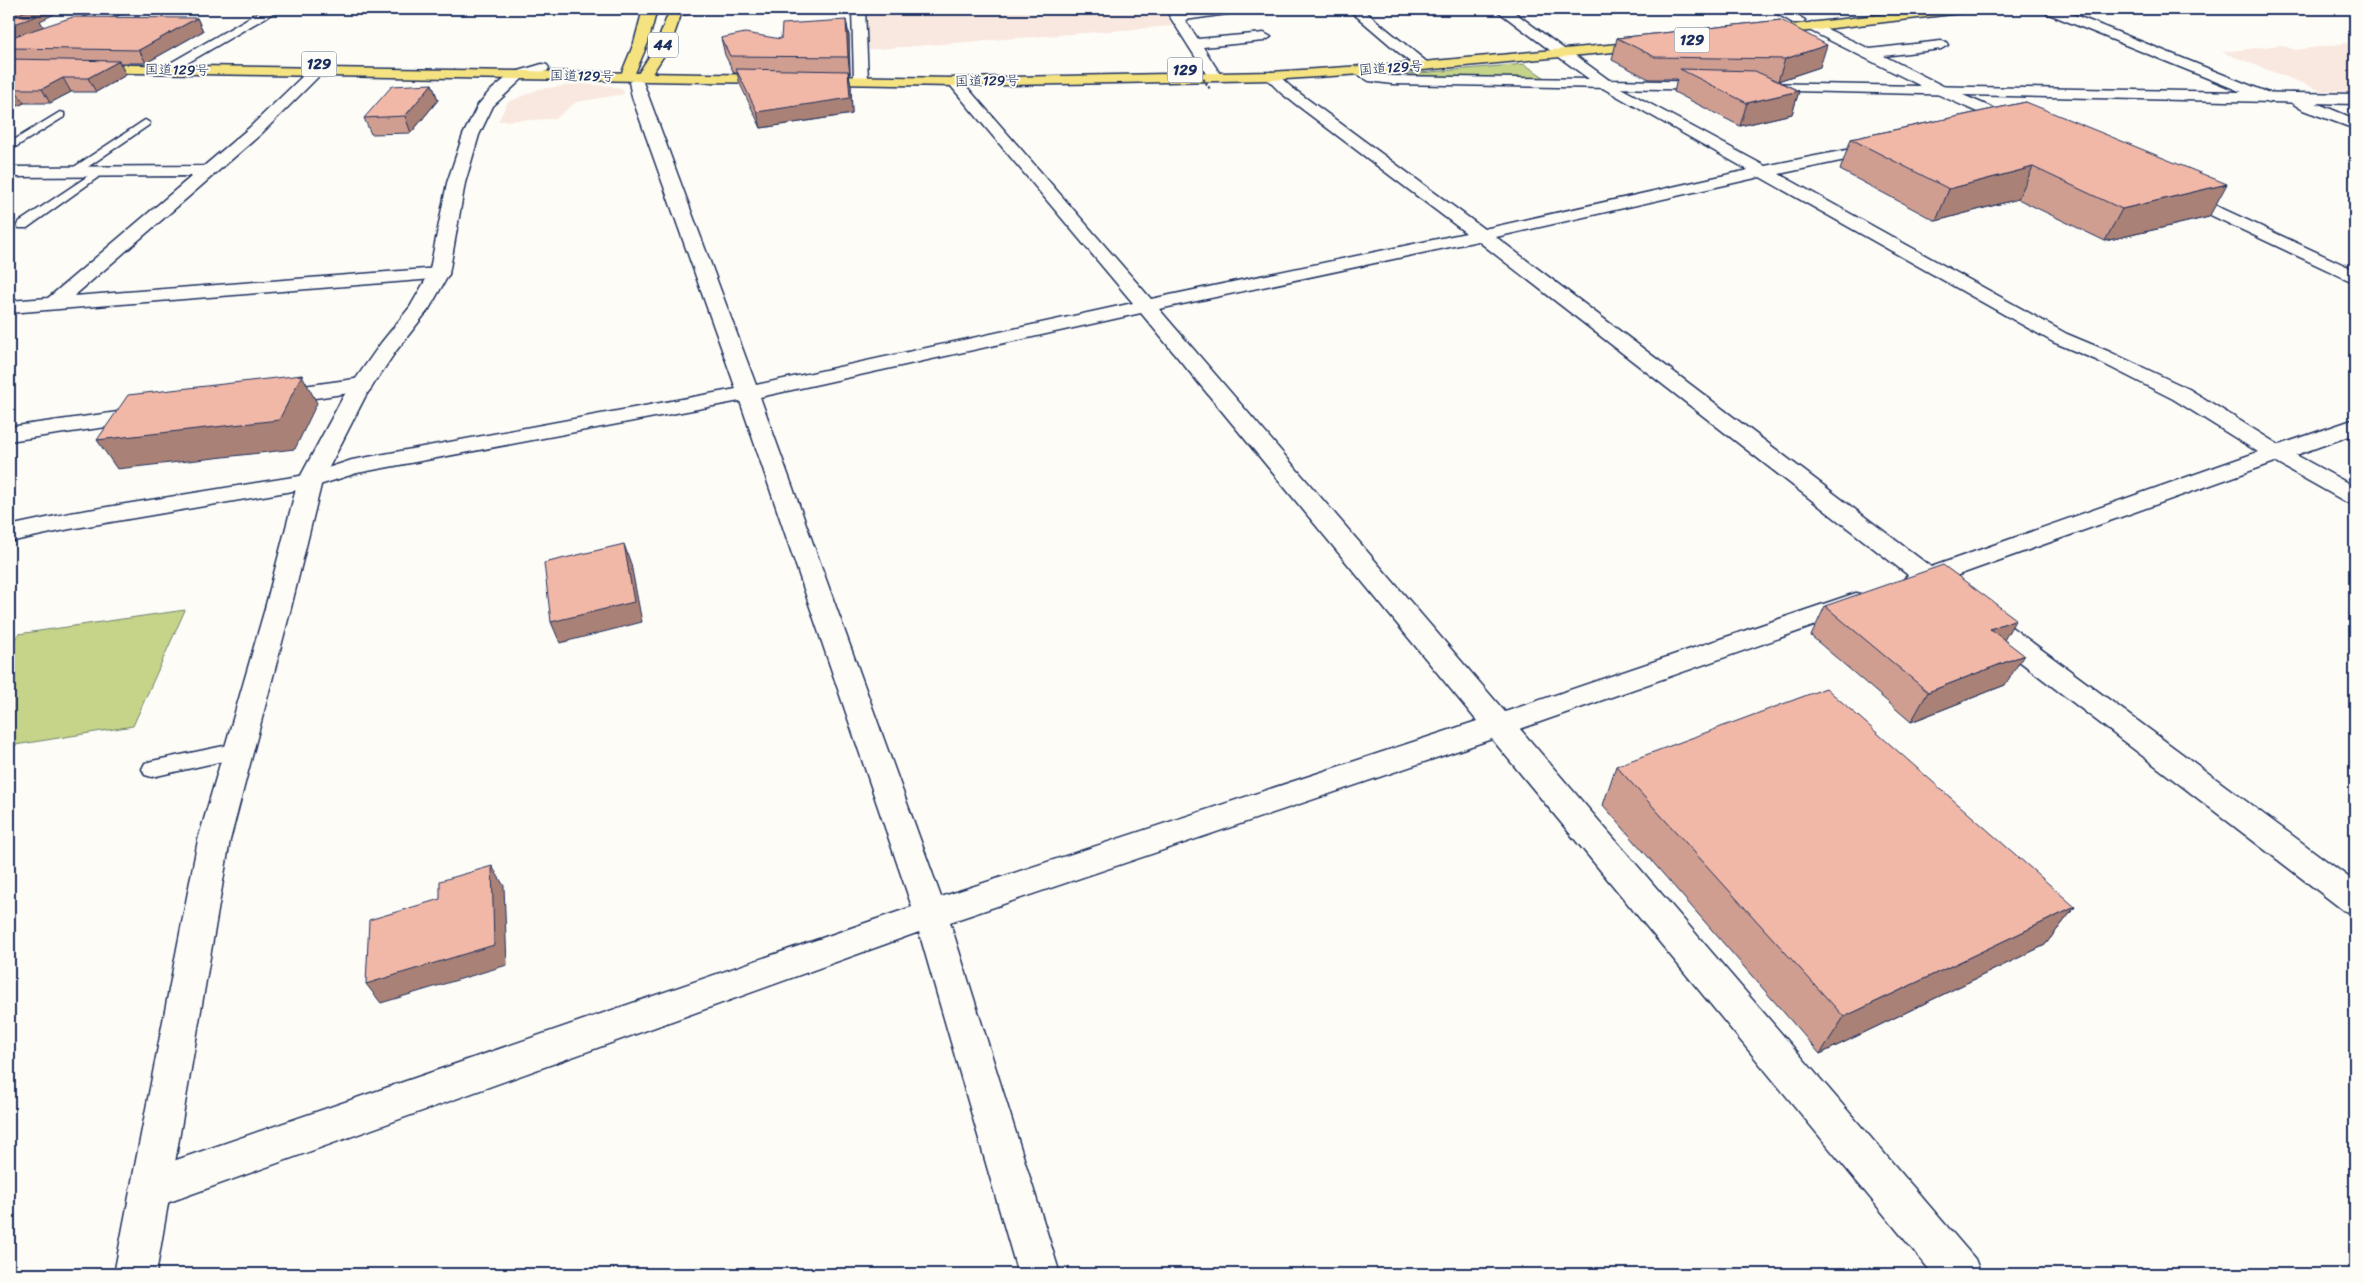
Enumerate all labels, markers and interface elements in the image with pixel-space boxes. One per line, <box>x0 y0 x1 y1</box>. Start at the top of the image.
road number: 129 <box>1674 28 1710 52</box>
road number: 44 <box>648 32 678 58</box>
road number: 129 <box>302 52 336 76</box>
street label: 国道129号 <box>1358 53 1424 83</box>
street label: 国道129号 <box>144 57 210 83</box>
road number: 129 <box>1168 58 1202 82</box>
street label: 国道129号 <box>549 63 615 89</box>
street label: 国道129号 <box>954 68 1020 94</box>

